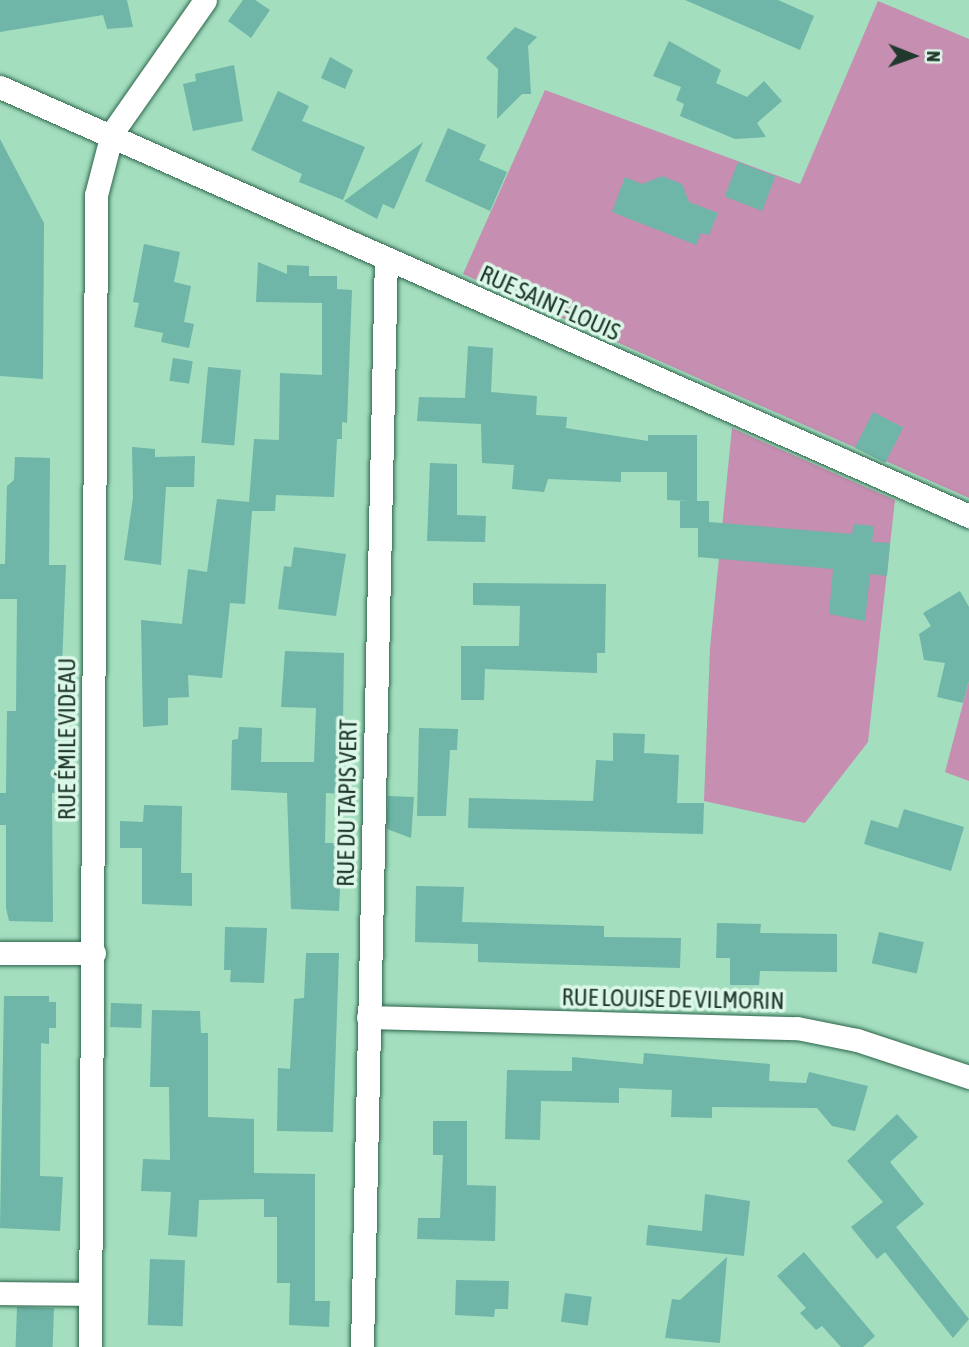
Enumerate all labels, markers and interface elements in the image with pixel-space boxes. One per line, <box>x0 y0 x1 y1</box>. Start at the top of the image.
north arrow <box>878 21 948 91</box>
text: N <box>923 51 945 62</box>
street label: RUE SAINT-LOUIS <box>475 259 625 347</box>
street label: RUE ÉMILE VIDEAU <box>53 658 81 820</box>
street label: RUE DU TAPIS VERT <box>331 719 363 887</box>
street label: RUE LOUISE DE VILMORIN <box>561 983 785 1015</box>

